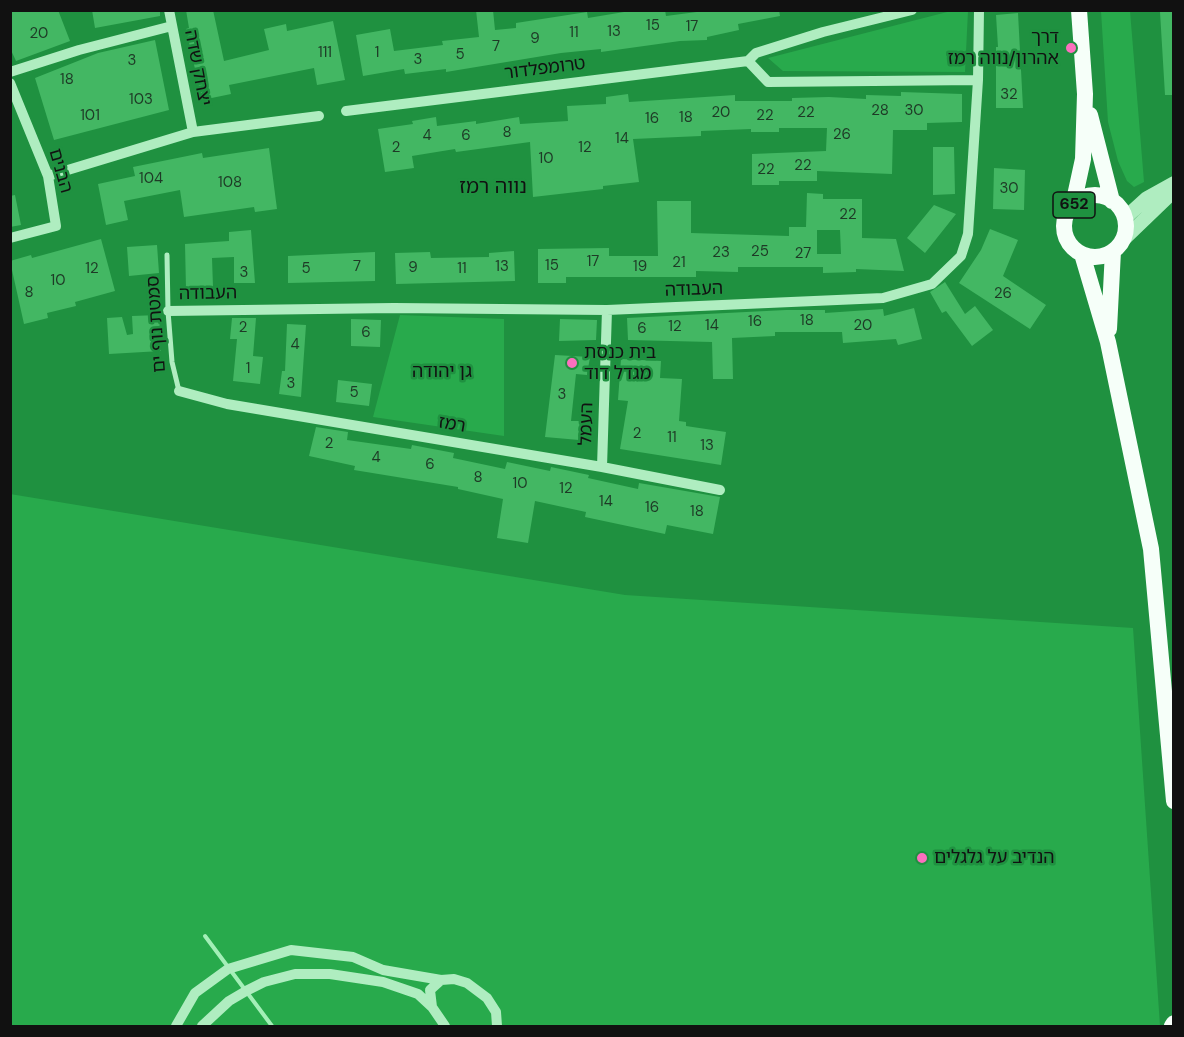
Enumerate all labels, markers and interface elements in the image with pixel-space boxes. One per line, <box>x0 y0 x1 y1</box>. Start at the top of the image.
house number: 15 <box>646 17 660 35</box>
house number: 17 <box>686 18 698 36</box>
house number: 13 <box>607 23 621 41</box>
house number: 11 <box>569 24 579 42</box>
house number: 20 <box>30 25 48 43</box>
place label: דרך אהרון/נווה רמז <box>948 27 1059 70</box>
street label: יצחק שדה <box>179 28 215 108</box>
house number: 9 <box>530 30 540 48</box>
house number: 7 <box>492 38 500 56</box>
marker: דרך אהרון/נווה רמז <box>1064 41 1078 55</box>
house number: 111 <box>318 44 332 62</box>
house number: 1 <box>375 44 379 62</box>
house number: 5 <box>455 46 465 64</box>
house number: 3 <box>414 51 422 69</box>
house number: 3 <box>128 52 136 70</box>
street label: טרומפלדור <box>503 53 587 85</box>
house number: 18 <box>60 71 74 89</box>
house number: 32 <box>1000 86 1018 104</box>
house number: 103 <box>129 91 153 109</box>
house number: 28 <box>871 102 889 120</box>
house number: 30 <box>904 102 924 120</box>
house number: 20 <box>712 104 730 122</box>
house number: 22 <box>797 104 815 122</box>
house number: 101 <box>80 107 100 125</box>
house number: 22 <box>756 107 774 125</box>
house number: 18 <box>679 109 693 127</box>
house number: 16 <box>645 110 659 128</box>
house number: 8 <box>502 124 512 142</box>
house number: 26 <box>833 126 851 144</box>
house number: 4 <box>422 127 432 145</box>
house number: 6 <box>461 127 471 145</box>
house number: 14 <box>615 130 629 148</box>
house number: 2 <box>392 139 400 157</box>
house number: 12 <box>578 139 592 157</box>
street label: הבנים <box>43 146 77 196</box>
house number: 10 <box>539 150 553 168</box>
house number: 22 <box>794 157 812 175</box>
house number: 22 <box>757 161 775 179</box>
house number: 104 <box>139 170 163 188</box>
house number: 108 <box>218 174 242 192</box>
district label: נווה רמז <box>459 176 527 200</box>
house number: 30 <box>999 180 1019 198</box>
road number: 652 <box>1053 192 1095 218</box>
house number: 22 <box>839 206 857 224</box>
house number: 25 <box>751 243 769 261</box>
house number: 23 <box>712 244 730 262</box>
house number: 27 <box>795 245 811 263</box>
house number: 17 <box>587 253 599 271</box>
house number: 21 <box>672 254 686 272</box>
house number: 15 <box>545 257 559 275</box>
house number: 7 <box>353 258 361 276</box>
house number: 13 <box>495 258 509 276</box>
house number: 19 <box>633 258 647 276</box>
house number: 9 <box>408 259 418 277</box>
house number: 12 <box>85 260 99 278</box>
house number: 5 <box>301 260 311 278</box>
house number: 11 <box>457 260 467 278</box>
house number: 3 <box>240 264 248 282</box>
house number: 10 <box>51 272 65 290</box>
street label: סמטת נוף ים <box>143 275 171 373</box>
street label: העבודה <box>664 278 724 302</box>
street label: העבודה <box>179 283 237 305</box>
house number: 8 <box>24 284 34 302</box>
house number: 26 <box>994 285 1012 303</box>
house number: 18 <box>800 312 814 330</box>
house number: 16 <box>748 313 762 331</box>
house number: 14 <box>705 317 719 335</box>
house number: 20 <box>854 317 872 335</box>
house number: 12 <box>668 318 682 336</box>
house number: 2 <box>239 319 247 337</box>
house number: 6 <box>637 320 647 338</box>
house number: 6 <box>361 324 371 342</box>
house number: 4 <box>290 336 300 354</box>
place label: בית כנסת מגדל דוד <box>584 342 656 385</box>
marker: בית כנסת מגדל דוד <box>565 356 579 370</box>
house number: 1 <box>246 360 250 378</box>
park label: גן יהודה <box>412 361 472 383</box>
house number: 3 <box>287 375 295 393</box>
house number: 5 <box>349 384 359 402</box>
house number: 3 <box>558 386 566 404</box>
street label: העמל <box>575 402 599 446</box>
street label: רמז <box>437 412 467 438</box>
house number: 2 <box>633 425 641 443</box>
house number: 11 <box>667 429 677 447</box>
house number: 2 <box>325 435 333 453</box>
house number: 13 <box>700 437 714 455</box>
house number: 4 <box>371 449 381 467</box>
house number: 6 <box>425 456 435 474</box>
house number: 8 <box>473 469 483 487</box>
house number: 10 <box>513 475 527 493</box>
house number: 12 <box>559 480 573 498</box>
house number: 14 <box>599 493 613 511</box>
house number: 16 <box>645 499 659 517</box>
house number: 18 <box>690 503 704 521</box>
place label: הנדיב על גלגלים <box>934 847 1055 869</box>
marker: הנדיב על גלגלים <box>915 851 929 865</box>

